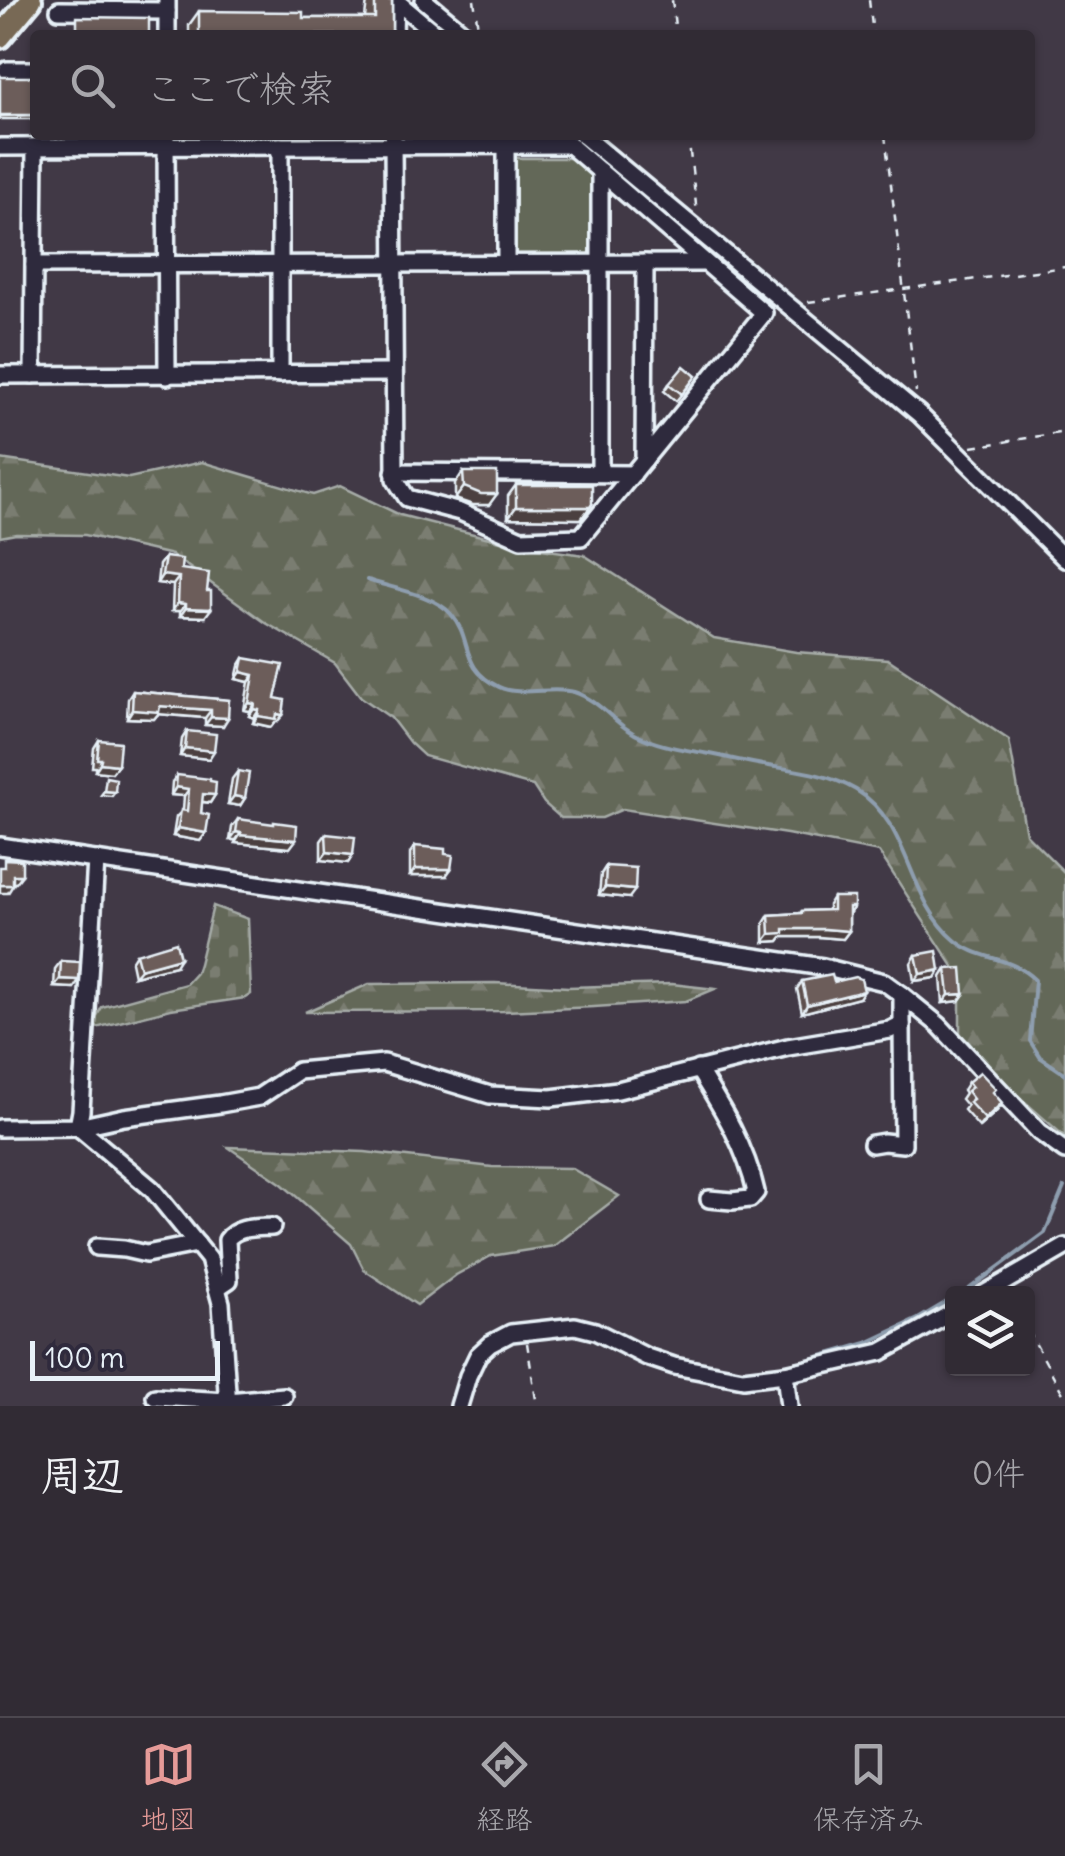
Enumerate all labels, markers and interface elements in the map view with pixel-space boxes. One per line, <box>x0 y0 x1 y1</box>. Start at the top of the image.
search box <box>30 30 1035 140</box>
icon: search <box>65 58 120 113</box>
text: ここで検索 <box>145 65 335 112</box>
map controls <box>945 1286 1035 1376</box>
button: layers <box>945 1286 1035 1376</box>
scale bar <box>30 1336 220 1380</box>
text: 100 m <box>45 1340 124 1376</box>
text: 周辺 <box>40 1449 124 1501</box>
text: 0件 <box>972 1453 1025 1494</box>
tab: 地図 <box>140 1737 196 1837</box>
tab: 経路 <box>476 1737 533 1837</box>
tab: 保存済み <box>813 1737 925 1837</box>

